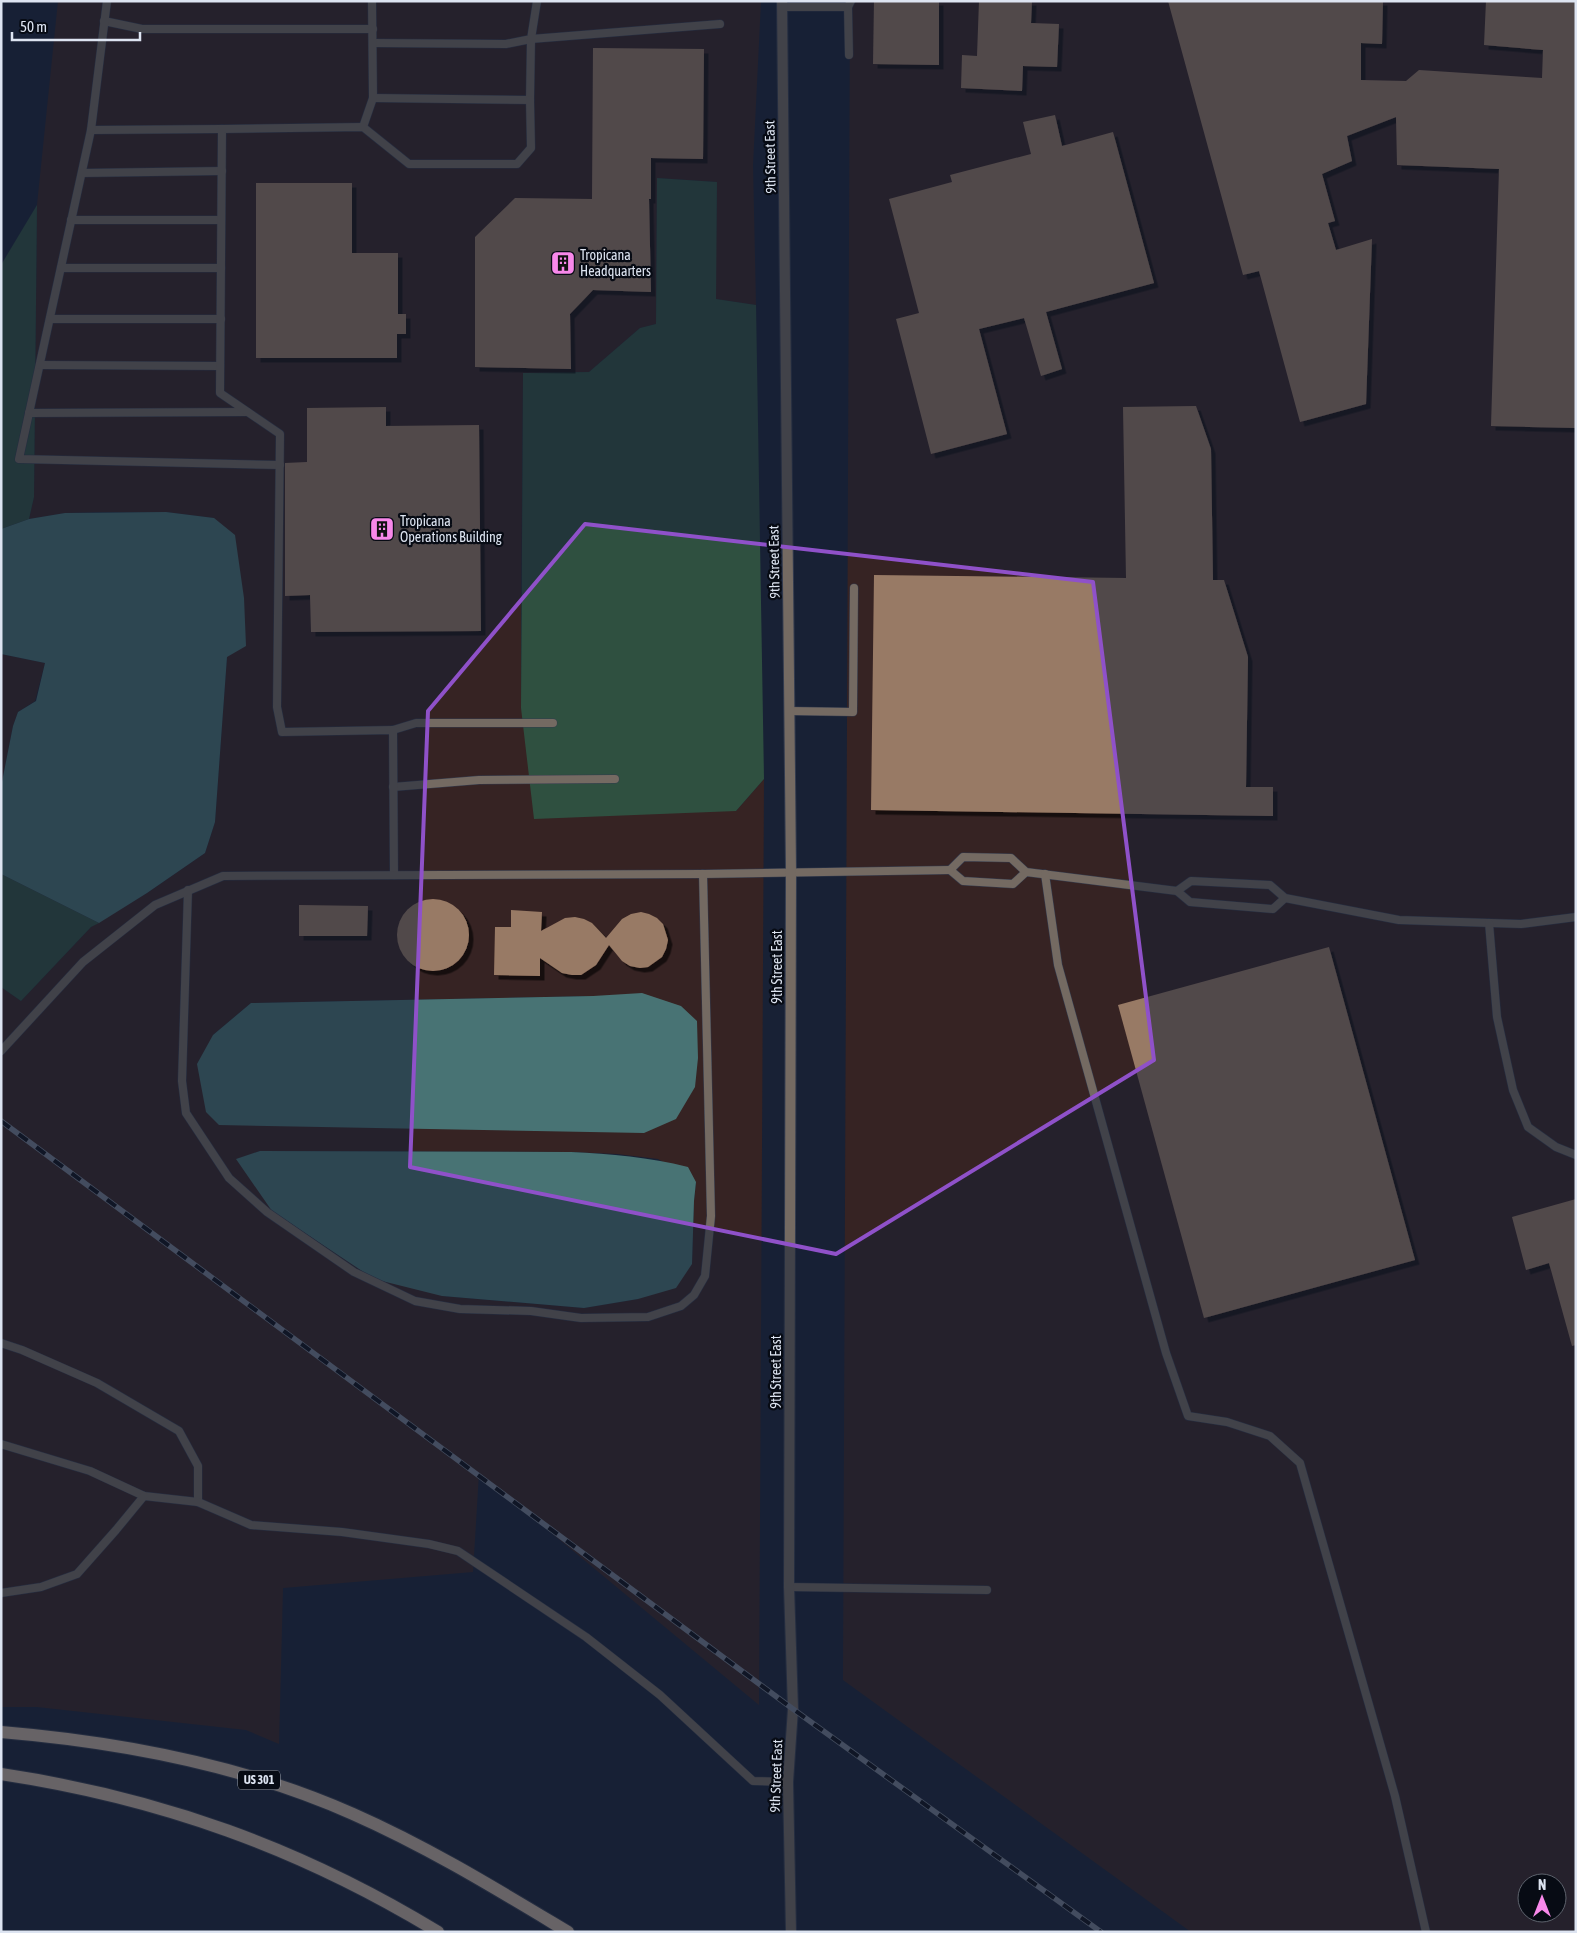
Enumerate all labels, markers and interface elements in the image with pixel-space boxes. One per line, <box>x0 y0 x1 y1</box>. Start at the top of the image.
scale bar <box>12 10 140 42</box>
text: 50 m <box>20 18 47 35</box>
street label: 9th Street East <box>761 120 779 194</box>
place label: Tropicana Headquarters <box>580 247 651 279</box>
building icon: Tropicana Headquarters <box>550 250 576 276</box>
place label: Tropicana Operations Building <box>400 513 502 545</box>
building icon: Tropicana Operations Building <box>369 516 395 542</box>
street label: 9th Street East <box>765 525 783 599</box>
street label: 9th Street East <box>769 930 785 1004</box>
street label: 9th Street East <box>768 1335 784 1409</box>
street label: 9th Street East <box>767 1739 785 1813</box>
road number: US 301 <box>238 1770 280 1790</box>
north arrow <box>1517 1873 1567 1923</box>
text: N <box>1538 1877 1546 1893</box>

